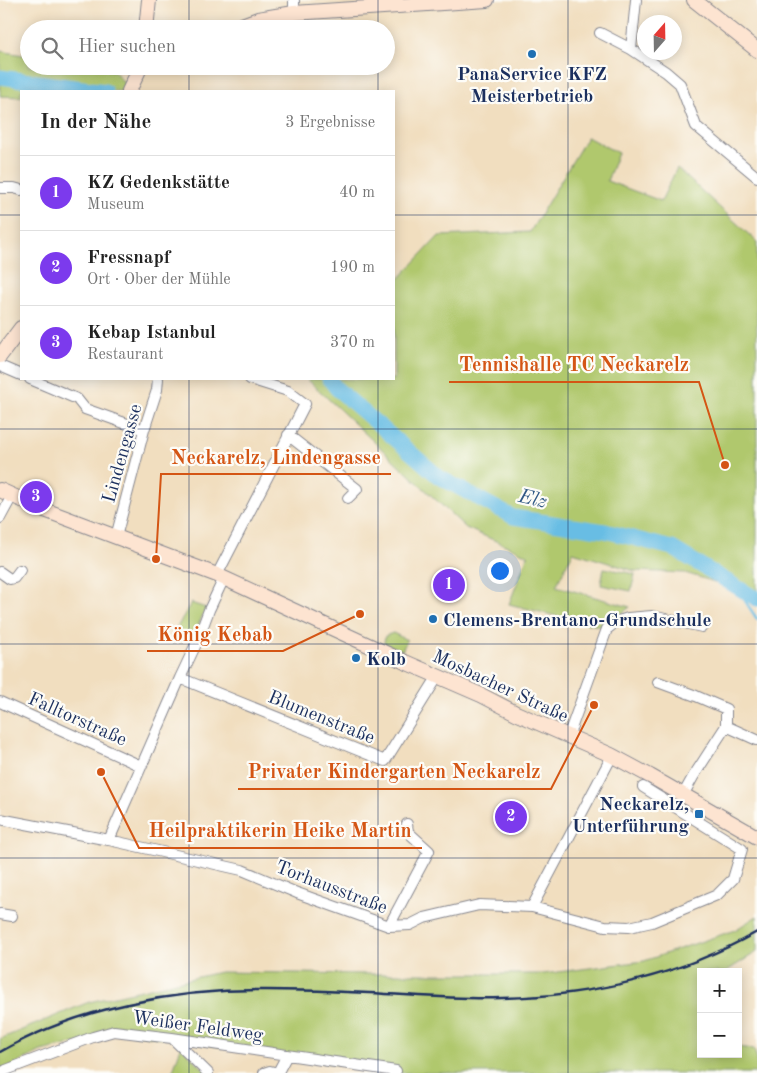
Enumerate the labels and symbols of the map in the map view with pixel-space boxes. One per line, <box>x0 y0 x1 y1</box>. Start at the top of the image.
north arrow <box>637 15 682 60</box>
marker: PanaService KFZ Meisterbetrieb <box>526 48 538 60</box>
place label: PanaService KFZ Meisterbetrieb <box>457 66 607 107</box>
callout: Tennishalle TC Neckarelz <box>449 347 699 382</box>
text: Tennishalle TC Neckarelz <box>459 356 689 376</box>
street label: Lindengasse <box>100 402 147 505</box>
callout: Neckarelz, Lindengasse <box>161 439 391 474</box>
text: Neckarelz, Lindengasse <box>171 449 381 469</box>
pin: 3 <box>20 478 52 516</box>
water label: Elz <box>515 487 549 513</box>
your location <box>487 558 513 584</box>
pin: 1 <box>433 566 465 604</box>
place label: Clemens-Brentano-Grundschule <box>443 612 711 631</box>
marker: Clemens-Brentano-Grundschule <box>427 613 439 625</box>
callout: König Kebab <box>147 616 283 651</box>
text: König Kebab <box>157 626 273 646</box>
street label: Mosbacher Straße <box>429 647 571 727</box>
place label: Kolb <box>366 651 406 670</box>
marker: Kolb <box>350 652 362 664</box>
street label: Blumenstraße <box>265 688 377 748</box>
street label: Falltorstraße <box>25 690 129 751</box>
callout: Privater Kindergarten Neckarelz <box>238 754 551 789</box>
text: Privater Kindergarten Neckarelz <box>247 763 541 783</box>
place label: Neckarelz, Unterführung <box>572 796 689 837</box>
pin: 2 <box>495 798 527 836</box>
marker: Neckarelz, Unterführung <box>693 808 705 820</box>
callout: Heilpraktikerin Heike Martin <box>139 813 422 848</box>
text: Heilpraktikerin Heike Martin <box>148 822 412 842</box>
street label: Torhausstraße <box>272 858 390 918</box>
street label: Weißer Feldweg <box>131 1009 265 1046</box>

